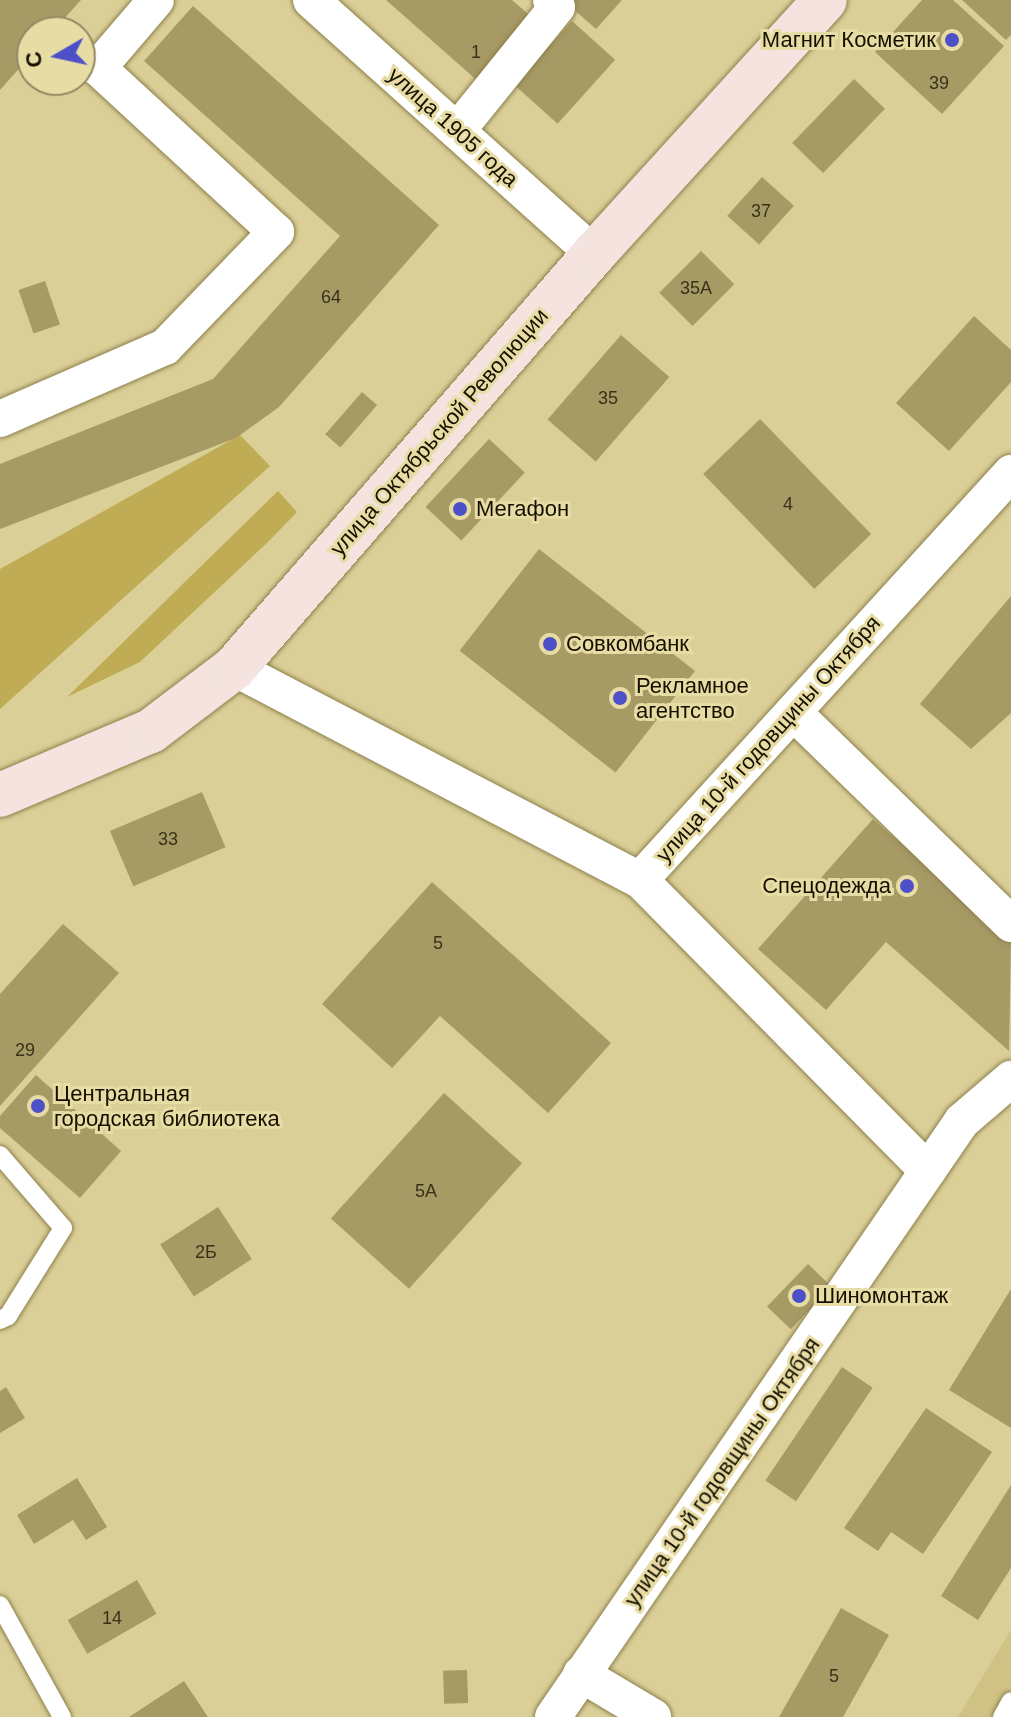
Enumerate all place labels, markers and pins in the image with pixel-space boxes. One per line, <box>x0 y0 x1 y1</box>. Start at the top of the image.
place label: Магнит Косметик <box>762 27 936 53</box>
marker: Магнит Косметик <box>943 31 961 49</box>
place label: Мегафон <box>476 496 569 522</box>
marker: Мегафон <box>451 500 469 518</box>
place label: Совкомбанк <box>566 631 689 657</box>
marker: Совкомбанк <box>541 635 559 653</box>
place label: Рекламное агентство <box>636 672 749 724</box>
marker: Рекламное агентство <box>611 689 629 707</box>
place label: Спецодежда <box>762 873 891 899</box>
marker: Спецодежда <box>898 877 916 895</box>
place label: Центральная городская библиотека <box>54 1080 280 1132</box>
marker: Центральная городская библиотека <box>29 1097 47 1115</box>
place label: Шиномонтаж <box>815 1283 948 1309</box>
marker: Шиномонтаж <box>790 1287 808 1305</box>

